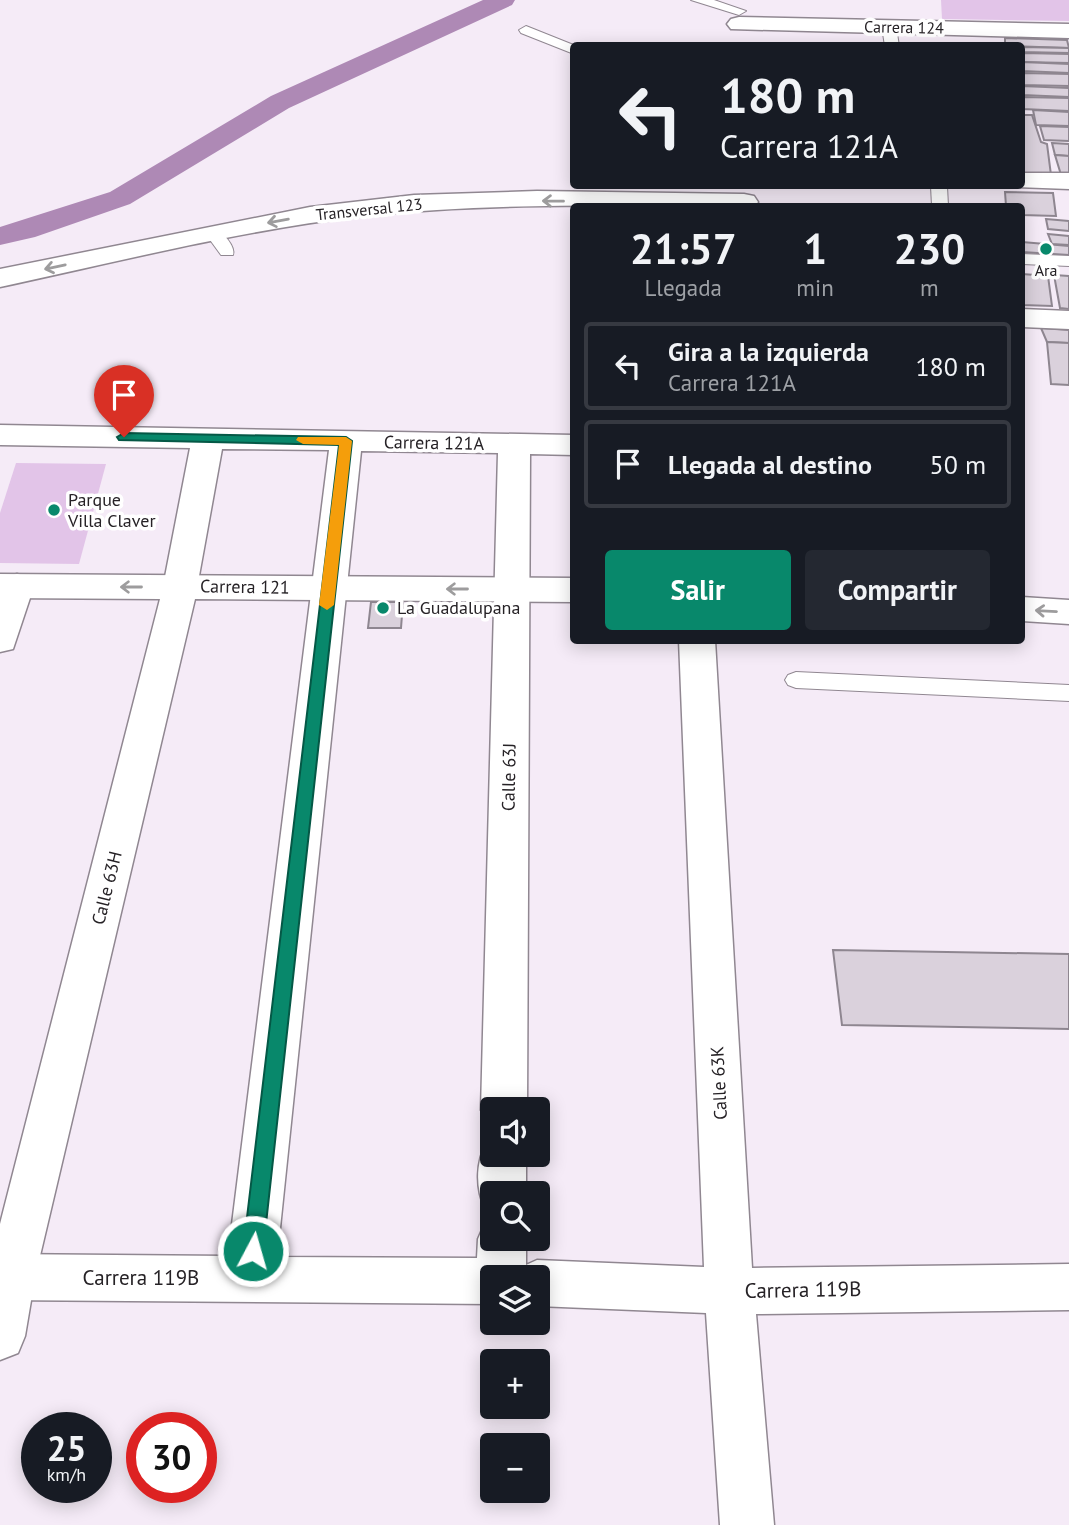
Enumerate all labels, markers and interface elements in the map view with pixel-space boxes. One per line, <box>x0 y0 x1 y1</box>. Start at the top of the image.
street label: Carrera 124 <box>864 16 944 38</box>
text: 180 m <box>720 63 855 127</box>
icon: left <box>605 70 696 161</box>
text: Carrera 121A <box>720 125 898 167</box>
street label: Transversal 123 <box>315 193 423 225</box>
one-way arrow <box>542 194 565 207</box>
one-way arrow <box>267 214 289 228</box>
text: 21:57 <box>630 221 736 276</box>
text: 1 <box>803 221 827 276</box>
text: 230 <box>894 221 965 276</box>
marker: Ara <box>1038 241 1054 257</box>
one-way arrow <box>44 260 67 274</box>
place label: Ara <box>1035 260 1057 280</box>
text: Llegada <box>644 273 722 302</box>
text: min <box>796 273 834 302</box>
text: m <box>920 273 939 302</box>
text: Gira a la izquierda <box>668 335 869 368</box>
icon: left <box>609 347 647 385</box>
text: 180 m <box>915 350 986 383</box>
pin <box>94 365 154 437</box>
text: Carrera 121A <box>668 368 796 397</box>
icon: arrive <box>105 376 143 414</box>
street label: Carrera 121A <box>384 430 485 455</box>
icon: arrive <box>609 445 647 483</box>
text: Llegada al destino <box>668 448 872 481</box>
text: 50 m <box>930 448 986 481</box>
place label: Parque Villa Claver <box>67 488 156 532</box>
marker: Parque Villa Claver <box>46 502 62 518</box>
button: Salir <box>605 550 791 630</box>
button: Compartir <box>805 550 990 630</box>
street label: Carrera 121 <box>200 574 290 599</box>
one-way arrow <box>120 580 143 594</box>
one-way arrow <box>446 582 469 596</box>
place label: La Guadalupana <box>397 596 520 619</box>
marker: La Guadalupana <box>375 600 391 616</box>
one-way arrow <box>1034 604 1057 617</box>
street label: Calle 63J <box>496 743 521 811</box>
street label: Calle 63H <box>86 849 127 927</box>
street label: Calle 63K <box>705 1045 732 1121</box>
map controls <box>480 1097 550 1503</box>
button: sound <box>480 1097 550 1167</box>
button: search <box>480 1181 550 1251</box>
position arrow <box>216 1214 290 1288</box>
street label: Carrera 119B <box>83 1264 199 1291</box>
button: layers <box>480 1265 550 1335</box>
street label: Carrera 119B <box>744 1275 862 1304</box>
button: + <box>480 1349 550 1419</box>
speed limit sign: 30 <box>126 1412 217 1503</box>
text: 25 <box>47 1425 86 1471</box>
button: − <box>480 1433 550 1503</box>
text: km/h <box>47 1463 86 1486</box>

